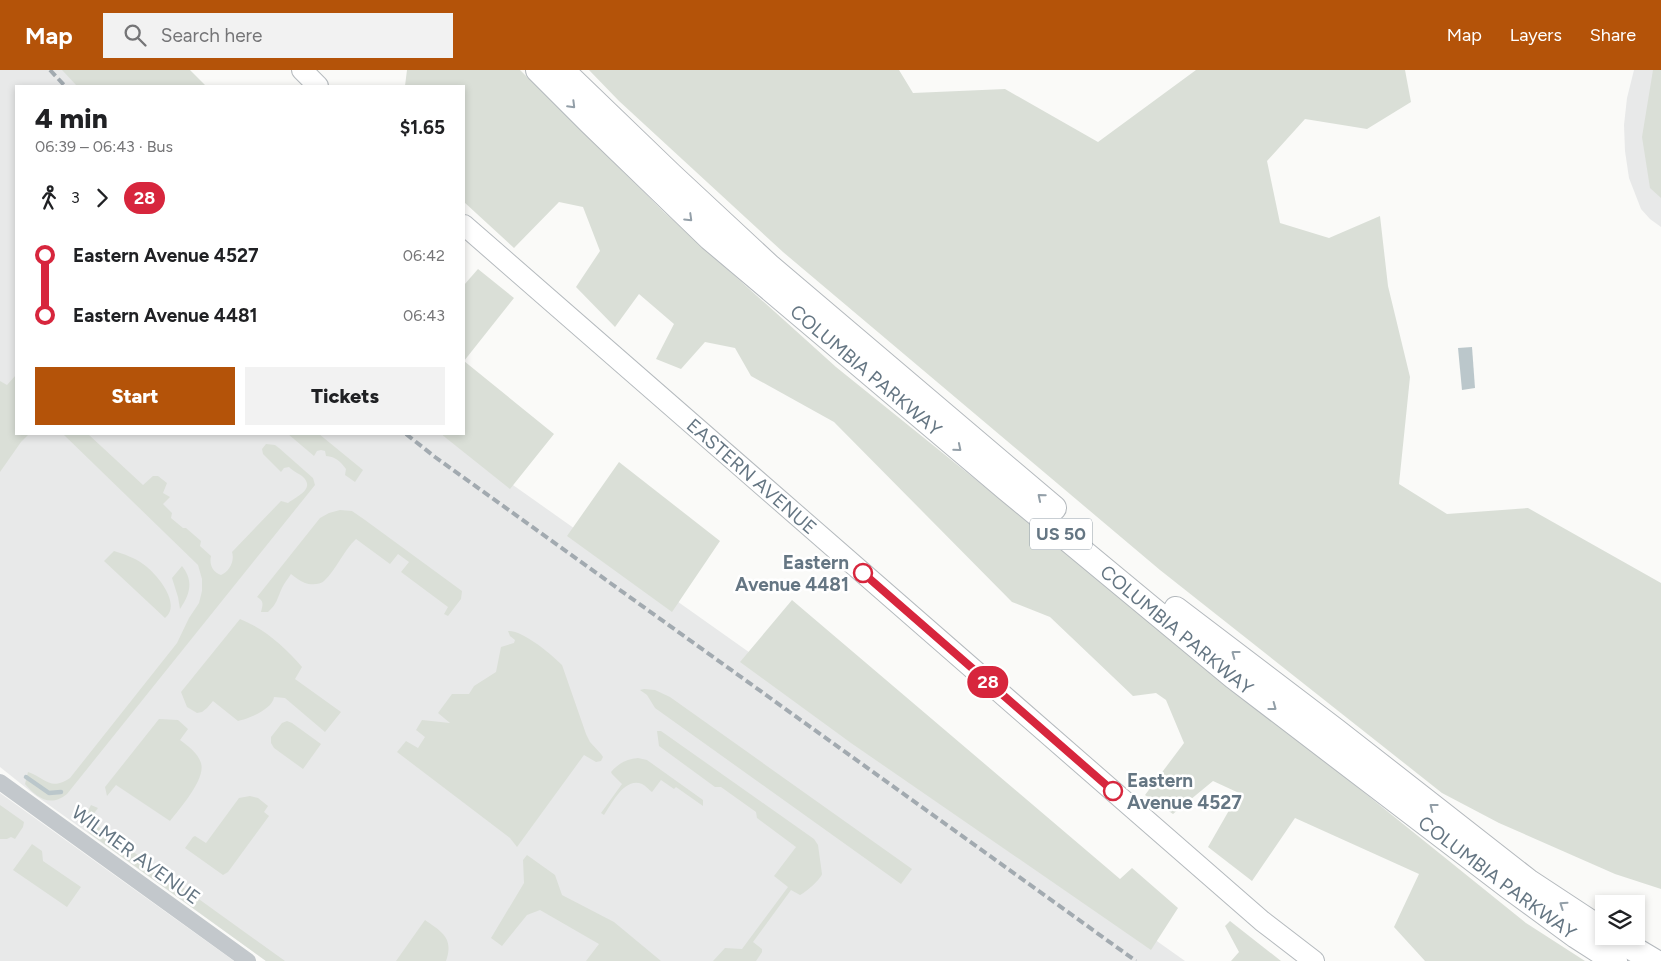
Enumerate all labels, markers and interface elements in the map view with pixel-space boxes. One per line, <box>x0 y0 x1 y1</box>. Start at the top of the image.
search box <box>103 13 453 58</box>
text: Map <box>25 21 73 50</box>
icon: search <box>121 21 149 49</box>
text: Search here <box>161 24 262 47</box>
text: Map <box>1447 24 1482 46</box>
text: Layers <box>1510 24 1562 46</box>
text: Share <box>1590 24 1636 46</box>
one-way arrow <box>566 99 575 108</box>
text: 4 min <box>35 101 108 135</box>
text: $1.65 <box>400 116 445 139</box>
text: 06:39 – 06:43 · Bus <box>35 137 173 156</box>
icon: walk <box>35 184 63 212</box>
icon: forward <box>88 184 116 212</box>
text: 28 <box>134 187 155 209</box>
text: 3 <box>71 188 80 207</box>
one-way arrow <box>683 212 692 221</box>
text: Eastern Avenue 4527 <box>73 244 259 267</box>
text: 06:42 <box>403 246 445 265</box>
street label: COLUMBIA PARKWAY <box>786 299 947 441</box>
text: Eastern Avenue 4481 <box>73 304 258 327</box>
text: 06:43 <box>403 306 445 325</box>
button: Start <box>35 367 235 425</box>
button: Tickets <box>245 367 445 425</box>
street label: EASTERN AVENUE <box>682 413 822 539</box>
one-way arrow <box>953 443 962 452</box>
one-way arrow <box>1038 493 1047 502</box>
road number: US 50 <box>1030 518 1092 549</box>
place label: Eastern Avenue 4481 <box>735 551 849 596</box>
street label: COLUMBIA PARKWAY <box>1096 560 1259 700</box>
marker: Eastern Avenue 4481 <box>853 563 873 583</box>
one-way arrow <box>1232 652 1241 660</box>
line badge: 28 <box>966 666 1010 698</box>
text: 28 <box>977 671 999 693</box>
one-way arrow <box>1267 701 1277 710</box>
place label: Eastern Avenue 4527 <box>1127 769 1242 814</box>
marker: Eastern Avenue 4527 <box>1103 781 1123 801</box>
street label: WILMER AVENUE <box>67 801 205 909</box>
one-way arrow <box>1429 804 1439 813</box>
street label: COLUMBIA PARKWAY <box>1414 811 1581 944</box>
map controls <box>1595 895 1645 945</box>
button: layers <box>1595 895 1645 945</box>
one-way arrow <box>1559 902 1569 911</box>

